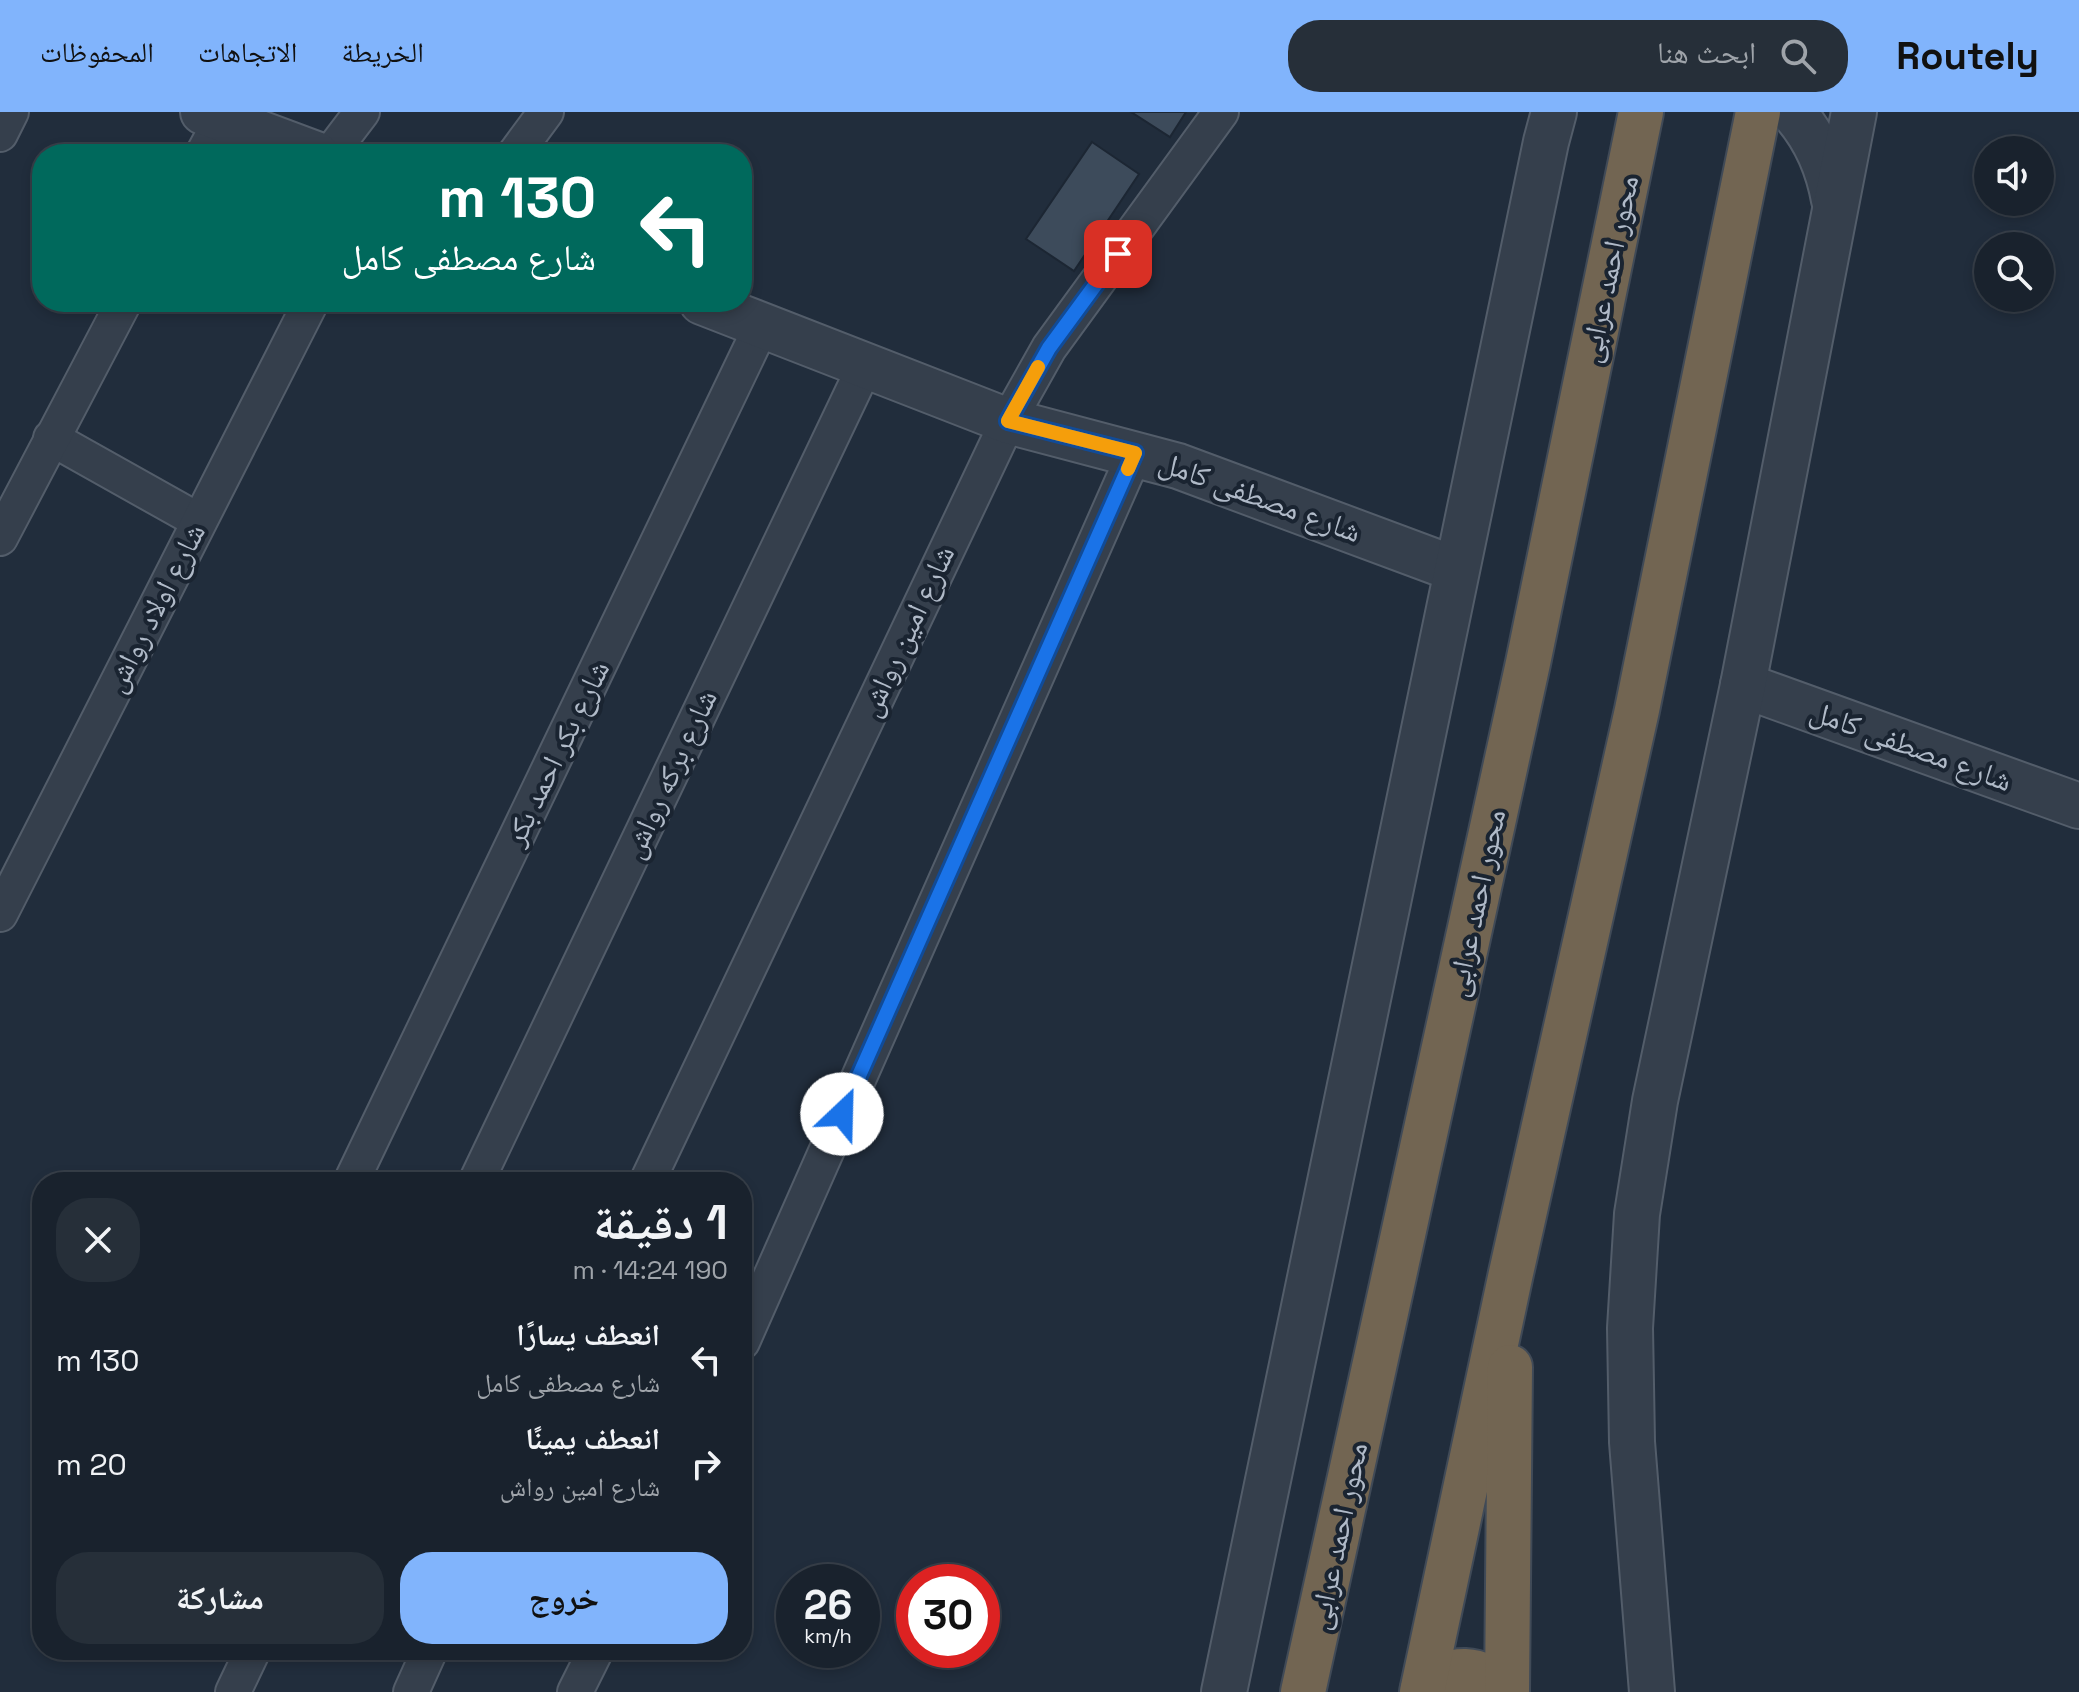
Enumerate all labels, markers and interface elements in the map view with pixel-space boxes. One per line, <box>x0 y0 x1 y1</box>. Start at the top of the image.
search box <box>1288 20 1848 92</box>
text: Routely <box>1896 32 2039 80</box>
text: ابحث هنا <box>1657 33 1756 72</box>
text: المحفوظات <box>40 34 154 70</box>
text: الاتجاهات <box>198 34 297 70</box>
text: الخريطة <box>341 34 424 70</box>
icon: search <box>1776 34 1820 78</box>
map controls <box>1974 136 2054 312</box>
button: sound <box>1974 136 2054 216</box>
text: 130 m <box>438 162 596 233</box>
street label: محور احمد عرابى <box>1570 172 1647 366</box>
icon: left <box>624 176 728 280</box>
pin <box>1084 220 1152 288</box>
icon: arrive <box>1096 232 1140 276</box>
button: search <box>1974 232 2054 312</box>
text: شارع مصطفى كامل <box>342 235 596 281</box>
street label: شارع مصطفى كامل <box>1154 442 1366 551</box>
street label: شارع اولاد رواش <box>95 517 214 699</box>
street label: شارع امين رواش <box>850 539 963 723</box>
street label: شارع بكر احمد بكر <box>494 654 618 853</box>
street label: شارع بركه رواش <box>613 683 726 864</box>
street label: شارع مصطفى كامل <box>1805 691 2017 800</box>
street label: محور احمد عرابى <box>1437 806 1514 1000</box>
position arrow <box>800 1072 884 1156</box>
text: 1 دقيقة <box>593 1192 728 1253</box>
button: close <box>56 1198 140 1282</box>
text: 190 m · 14:24 <box>572 1253 728 1287</box>
text: انعطف يسارًا <box>516 1315 660 1354</box>
icon: left <box>684 1338 728 1382</box>
text: 130 m <box>56 1341 139 1380</box>
text: شارع مصطفى كامل <box>476 1366 660 1400</box>
text: انعطف يمينًا <box>525 1419 660 1458</box>
street label: محور احمد عرابى <box>1299 1439 1376 1633</box>
icon: right <box>684 1442 728 1486</box>
text: 20 m <box>56 1445 127 1484</box>
text: شارع امين رواش <box>500 1470 660 1504</box>
button: مشاركة <box>56 1552 384 1644</box>
button: خروج <box>400 1552 728 1644</box>
speed limit sign: 30 <box>896 1564 1000 1668</box>
text: 26 <box>804 1580 852 1631</box>
text: km/h <box>804 1623 852 1649</box>

